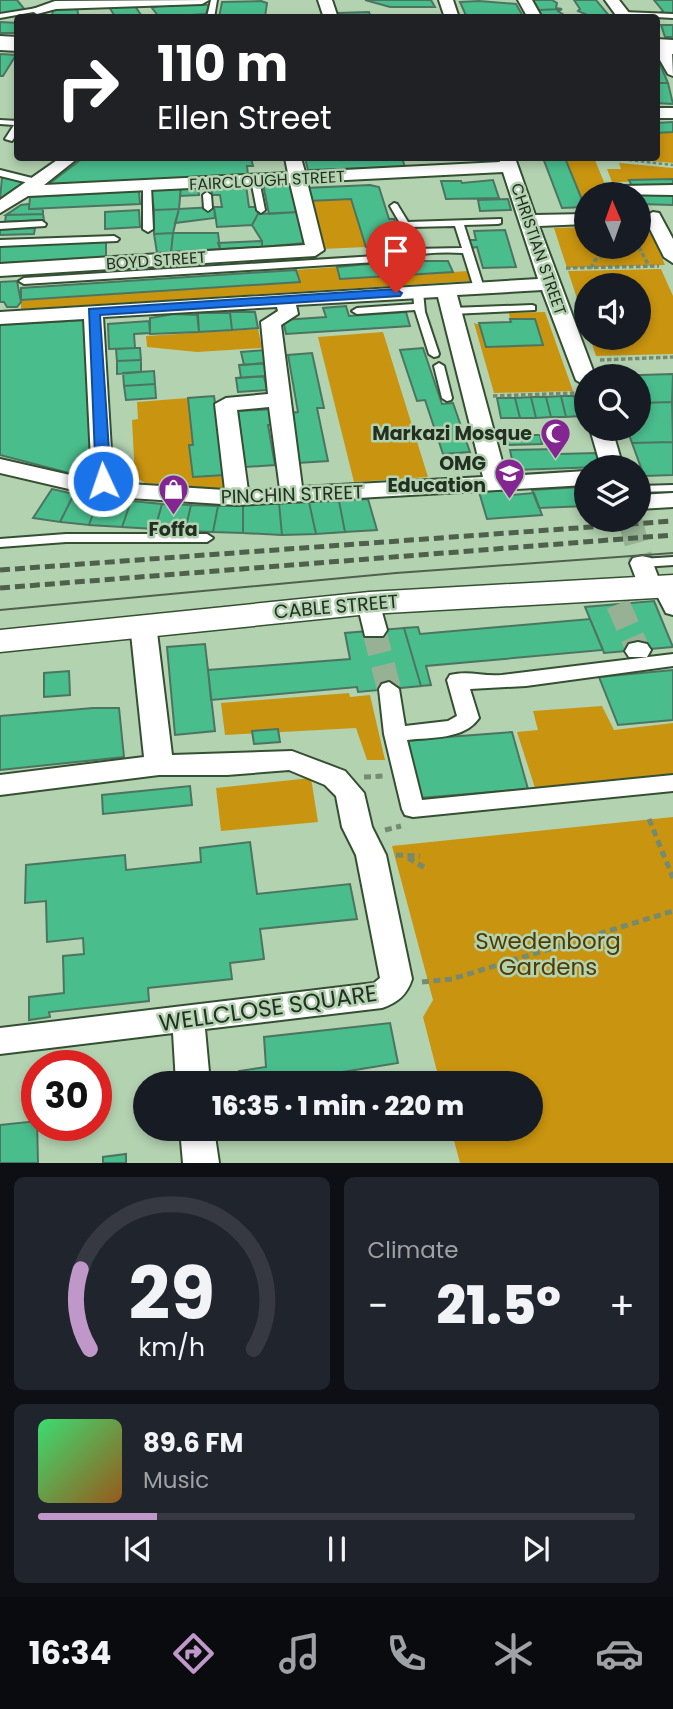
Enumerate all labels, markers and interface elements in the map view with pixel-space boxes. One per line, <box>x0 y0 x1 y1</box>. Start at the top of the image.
text: 110 m <box>157 30 288 98</box>
icon: right <box>42 42 133 133</box>
text: Ellen Street <box>157 95 332 140</box>
street label: FAIRCLOUGH STREET <box>189 165 346 196</box>
street label: CHRISTIAN STREET <box>505 180 572 319</box>
north arrow <box>574 182 651 259</box>
map controls <box>574 182 651 532</box>
pin <box>366 221 426 293</box>
icon: arrive <box>377 232 415 270</box>
street label: BOYD STREET <box>105 246 207 275</box>
button: sound <box>574 273 651 350</box>
button: search <box>574 364 651 441</box>
mosque icon: Markazi Mosque <box>538 416 572 460</box>
place label: Markazi Mosque <box>372 420 532 447</box>
position arrow <box>66 444 140 518</box>
place label: OMG Education <box>387 450 486 499</box>
button: layers <box>574 455 651 532</box>
school or university icon: OMG Education <box>492 457 526 501</box>
shop icon: Foffa <box>156 473 190 517</box>
street label: PINCHIN STREET <box>220 479 364 510</box>
place label: Foffa <box>148 516 198 543</box>
street label: CABLE STREET <box>273 588 399 625</box>
park label: Swedenborg Gardens <box>475 925 621 983</box>
street label: WELLCLOSE SQUARE <box>157 977 379 1039</box>
speed limit sign: 30 <box>21 1050 112 1141</box>
text: 16:35 · 1 min · 220 m <box>212 1088 464 1124</box>
text: Climate <box>368 1234 458 1266</box>
text: 29 <box>129 1244 215 1345</box>
text: 21.5° <box>437 1269 561 1342</box>
text: − <box>368 1279 388 1332</box>
text: + <box>609 1279 635 1332</box>
text: km/h <box>138 1330 205 1365</box>
text: 89.6 FM <box>143 1425 243 1461</box>
text: Music <box>143 1464 209 1496</box>
icon: previous <box>119 1530 157 1568</box>
icon: pause <box>318 1530 356 1568</box>
icon: next <box>517 1530 555 1568</box>
icon: directions <box>169 1629 218 1678</box>
icon: music <box>275 1629 324 1678</box>
icon: phone <box>382 1629 431 1678</box>
icon: climate <box>489 1629 538 1678</box>
icon: car <box>595 1629 644 1678</box>
text: 16:34 <box>29 1630 111 1675</box>

